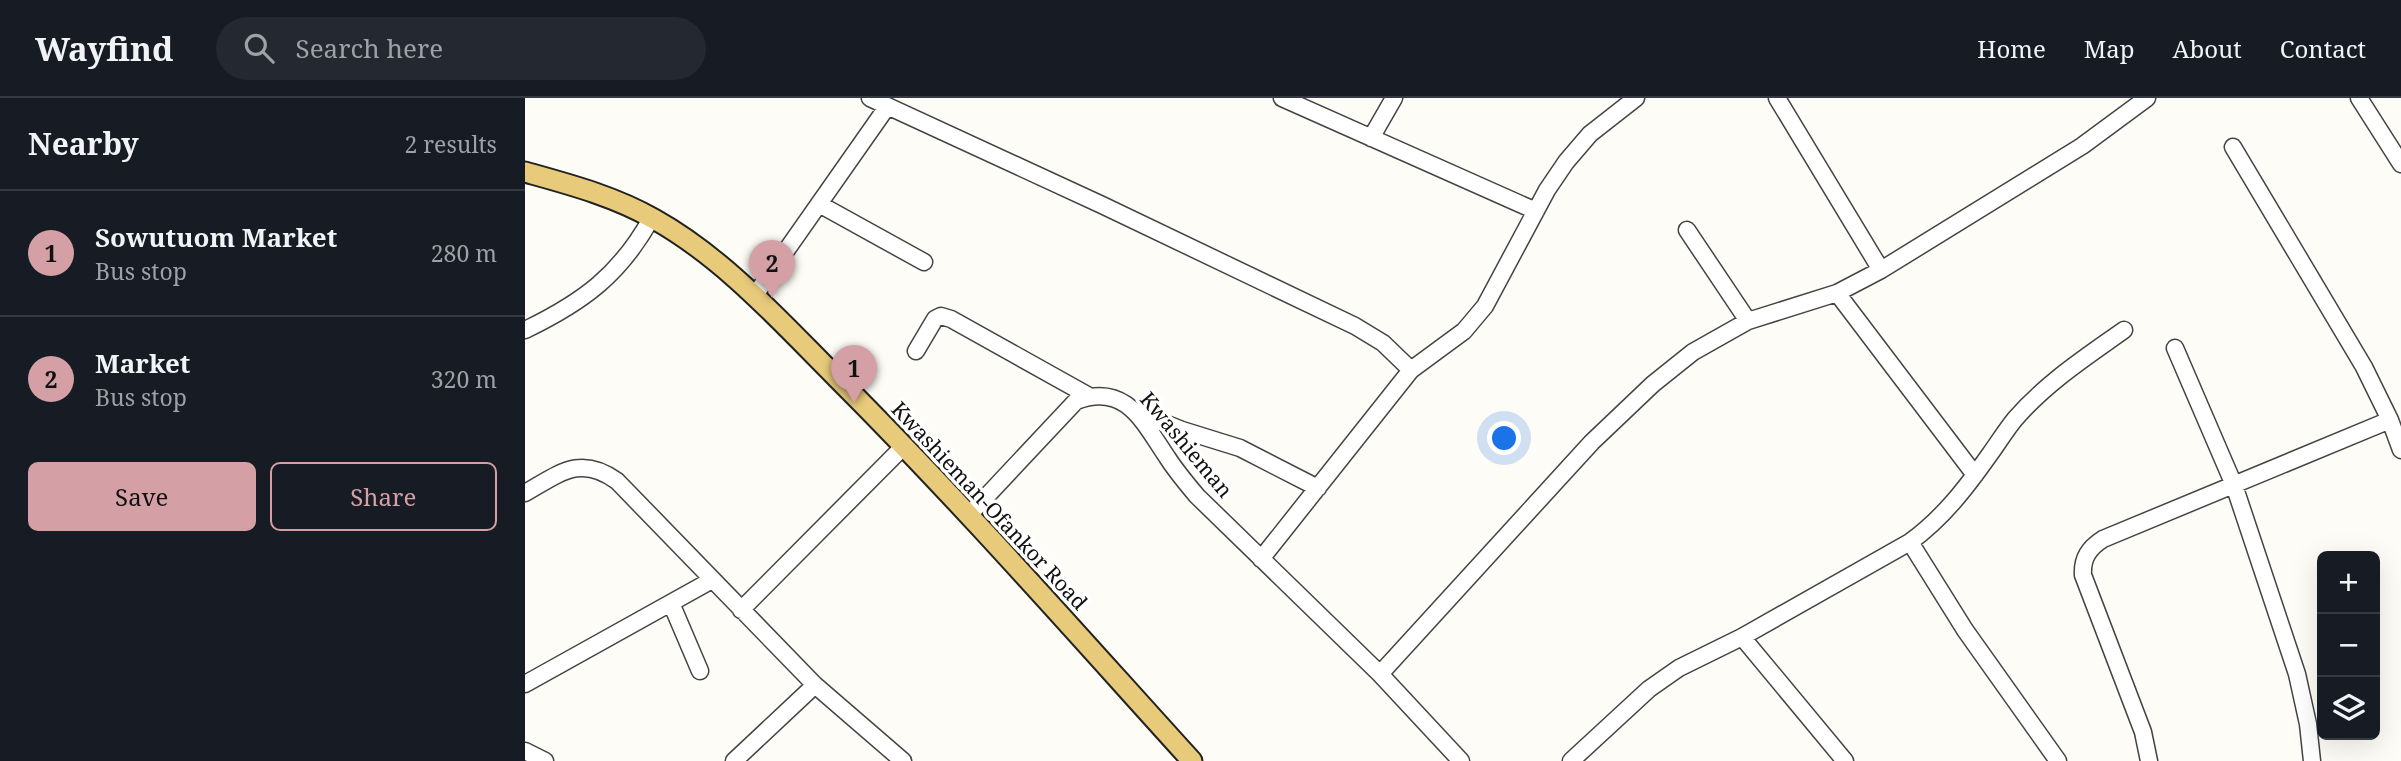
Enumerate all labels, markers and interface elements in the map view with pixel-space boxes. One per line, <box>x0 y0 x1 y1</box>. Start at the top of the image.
search box <box>216 17 706 80</box>
text: Wayfind <box>35 26 174 71</box>
icon: search <box>240 29 278 67</box>
text: Search here <box>296 30 443 66</box>
text: Home <box>1977 32 2046 65</box>
text: Map <box>2084 32 2135 65</box>
text: About <box>2173 32 2242 65</box>
text: Contact <box>2280 32 2366 65</box>
text: Nearby <box>28 123 139 164</box>
text: 2 results <box>404 128 497 160</box>
text: Sowutuom Market <box>95 219 337 255</box>
text: 1 <box>45 237 58 269</box>
text: 280 m <box>431 237 497 269</box>
pin: 2 <box>749 240 795 298</box>
text: Bus stop <box>95 255 187 287</box>
text: Market <box>95 345 190 381</box>
pin: 1 <box>831 345 877 403</box>
text: 2 <box>45 363 58 395</box>
text: 320 m <box>431 363 497 395</box>
text: Bus stop <box>95 381 187 413</box>
street label: Kwashieman <box>1134 386 1239 503</box>
street label: Kwashieman-Ofankor Road <box>886 395 1094 616</box>
your location <box>1487 421 1521 455</box>
button: Save <box>28 462 256 531</box>
button: Share <box>270 462 497 531</box>
map controls <box>2317 551 2380 740</box>
button: + <box>2317 551 2380 614</box>
button: − <box>2317 614 2380 677</box>
button: layers <box>2317 677 2380 740</box>

